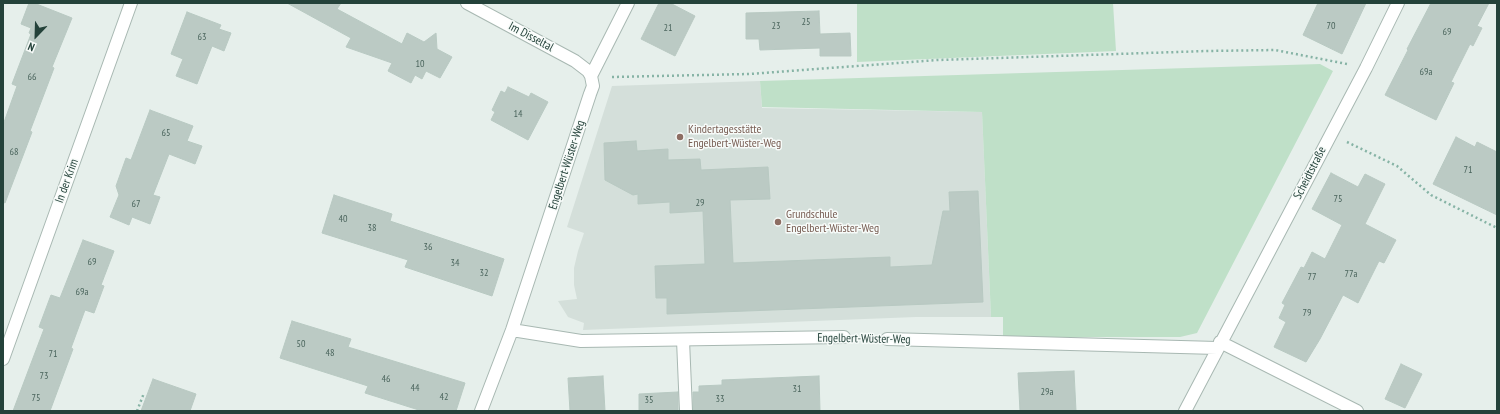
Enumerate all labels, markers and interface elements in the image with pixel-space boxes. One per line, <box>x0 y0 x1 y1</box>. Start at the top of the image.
north arrow <box>16 16 56 56</box>
house number: 25 <box>802 16 810 28</box>
street label: Im Disseltal <box>506 19 556 55</box>
house number: 23 <box>772 20 780 32</box>
house number: 70 <box>1327 20 1335 32</box>
house number: 21 <box>664 22 672 34</box>
house number: 69 <box>1443 26 1451 38</box>
house number: 63 <box>198 31 206 43</box>
text: N <box>26 39 37 55</box>
house number: 10 <box>416 58 424 70</box>
house number: 69a <box>1420 66 1432 78</box>
house number: 66 <box>28 71 36 83</box>
house number: 14 <box>514 108 522 120</box>
street label: Engelbert-Wüster-Weg <box>546 118 588 212</box>
place label: Kindertagesstätte Engelbert-Wüster-Weg <box>688 123 781 151</box>
house number: 65 <box>162 127 170 139</box>
marker: Kindertagesstätte Engelbert-Wüster-Weg <box>675 132 685 142</box>
street label: Scheidtstraße <box>1291 144 1329 202</box>
house number: 68 <box>10 146 18 158</box>
street label: In der Krim <box>52 157 82 205</box>
house number: 71 <box>1464 164 1472 176</box>
house number: 75 <box>1334 193 1342 205</box>
house number: 29 <box>696 197 704 209</box>
house number: 67 <box>132 198 140 210</box>
place label: Grundschule Engelbert-Wüster-Weg <box>786 208 879 236</box>
house number: 40 <box>339 213 347 225</box>
marker: Grundschule Engelbert-Wüster-Weg <box>773 217 783 227</box>
house number: 38 <box>368 222 376 234</box>
house number: 36 <box>424 241 432 253</box>
house number: 69 <box>88 256 96 268</box>
house number: 34 <box>451 257 459 269</box>
house number: 32 <box>480 267 488 279</box>
house number: 77a <box>1345 268 1357 280</box>
house number: 77 <box>1308 271 1316 283</box>
house number: 69a <box>76 286 88 298</box>
house number: 79 <box>1303 307 1311 319</box>
street label: Engelbert-Wüster-Weg <box>817 331 911 347</box>
house number: 50 <box>297 338 305 350</box>
house number: 48 <box>326 347 334 359</box>
house number: 71 <box>49 348 57 360</box>
house number: 73 <box>40 370 48 382</box>
house number: 46 <box>382 373 390 385</box>
house number: 44 <box>411 382 419 394</box>
house number: 31 <box>793 383 801 395</box>
house number: 29a <box>1041 386 1053 398</box>
house number: 42 <box>440 391 448 403</box>
house number: 75 <box>32 392 40 404</box>
house number: 33 <box>716 393 724 405</box>
house number: 35 <box>645 394 653 406</box>

